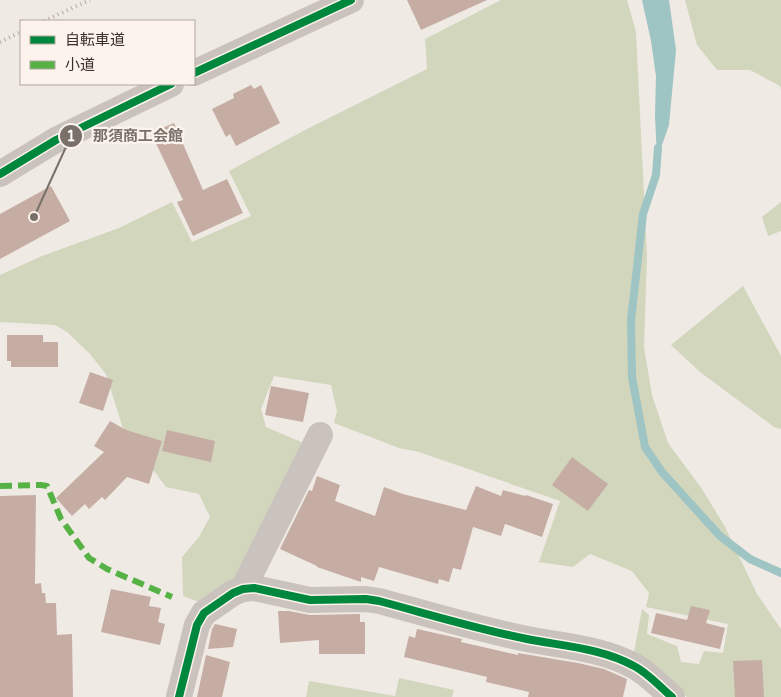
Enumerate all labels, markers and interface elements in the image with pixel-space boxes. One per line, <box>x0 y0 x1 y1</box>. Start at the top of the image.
legend <box>20 20 195 85</box>
text: 自転車道 <box>65 31 125 49</box>
text: 小道 <box>65 56 95 74</box>
callout: 那須商工会館 <box>58 121 193 151</box>
text: 1 <box>66 127 76 145</box>
text: 那須商工会館 <box>93 127 183 145</box>

